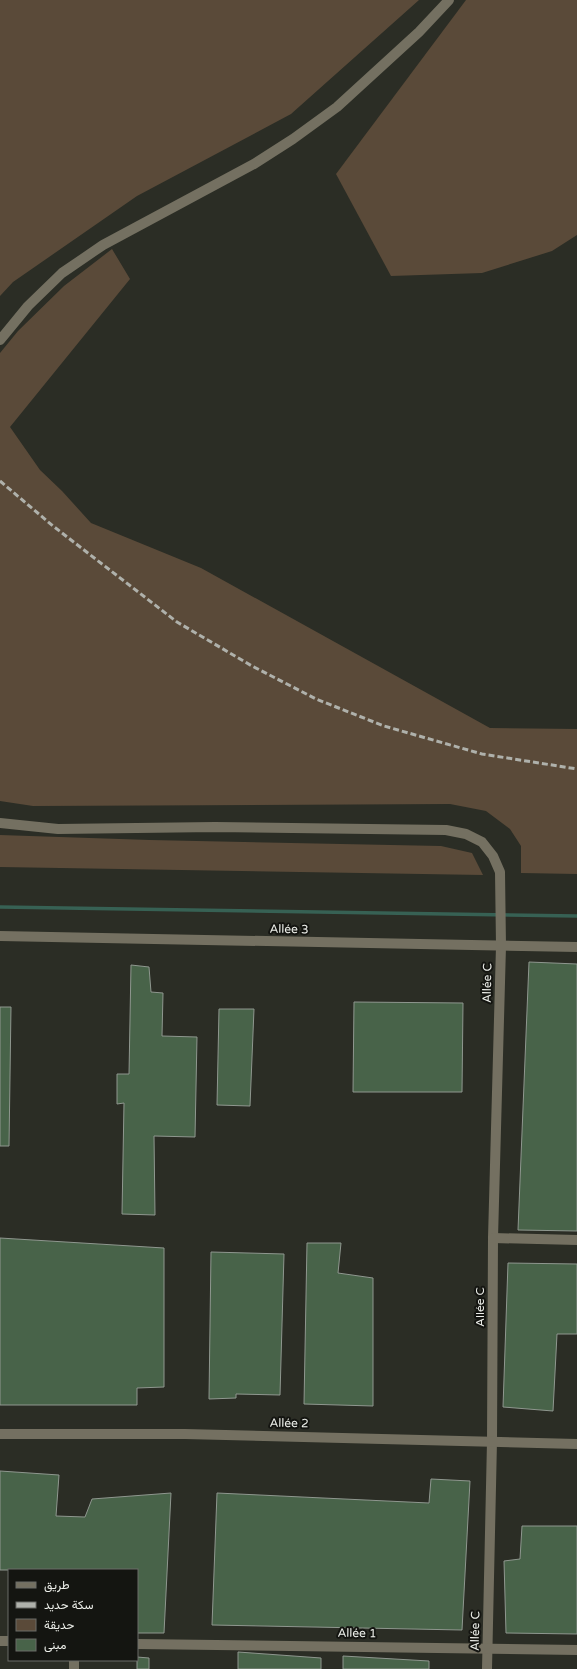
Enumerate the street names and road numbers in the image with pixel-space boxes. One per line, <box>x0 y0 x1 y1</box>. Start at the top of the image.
street label: Allée 3 <box>269 922 309 936</box>
street label: Allée C <box>480 963 494 1003</box>
street label: Allée C <box>473 1287 487 1327</box>
street label: Allée 2 <box>269 1416 309 1430</box>
street label: Allée C <box>468 1611 482 1651</box>
street label: Allée 1 <box>337 1626 377 1640</box>

